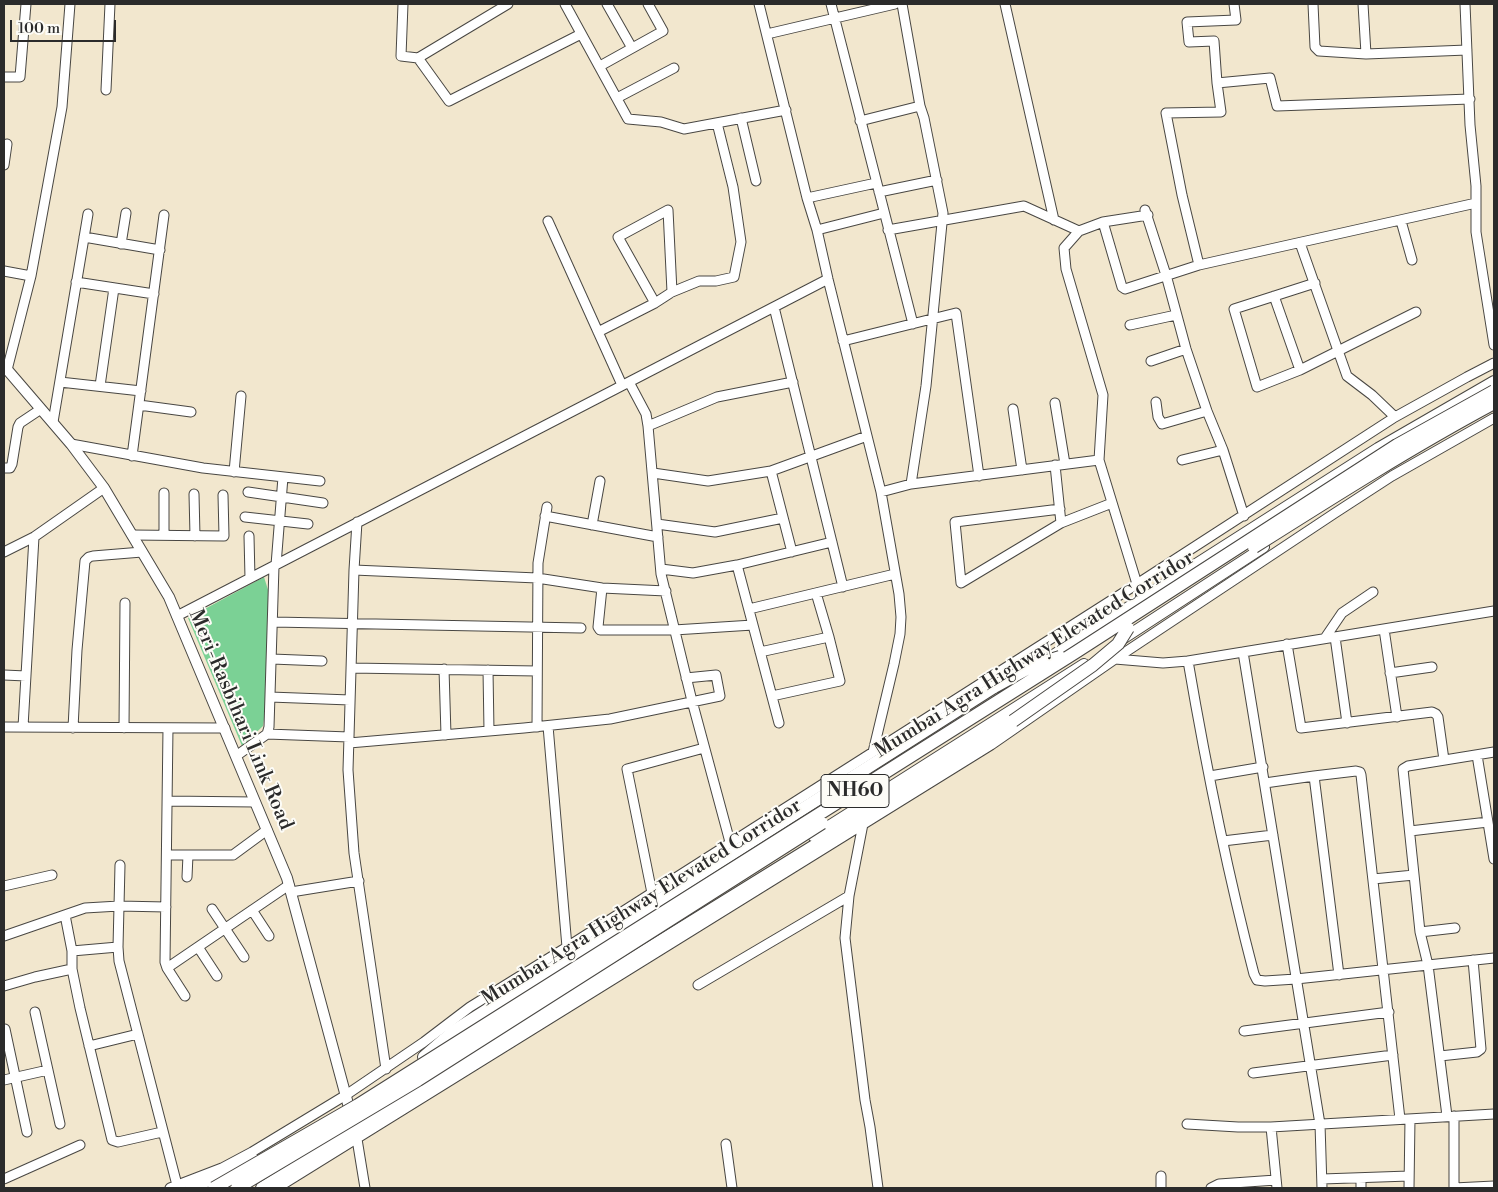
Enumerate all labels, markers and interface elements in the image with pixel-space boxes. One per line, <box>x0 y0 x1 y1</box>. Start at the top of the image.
scale bar <box>12 10 119 42</box>
text: 100 m <box>18 19 60 38</box>
street label: Mumbai Agra Highway Elevated Corridor <box>871 546 1199 764</box>
street label: Meri-Rasbihari Link Road <box>183 606 297 834</box>
road number: NH60 <box>821 774 889 808</box>
street label: Mumbai Agra Highway Elevated Corridor <box>478 794 806 1012</box>

